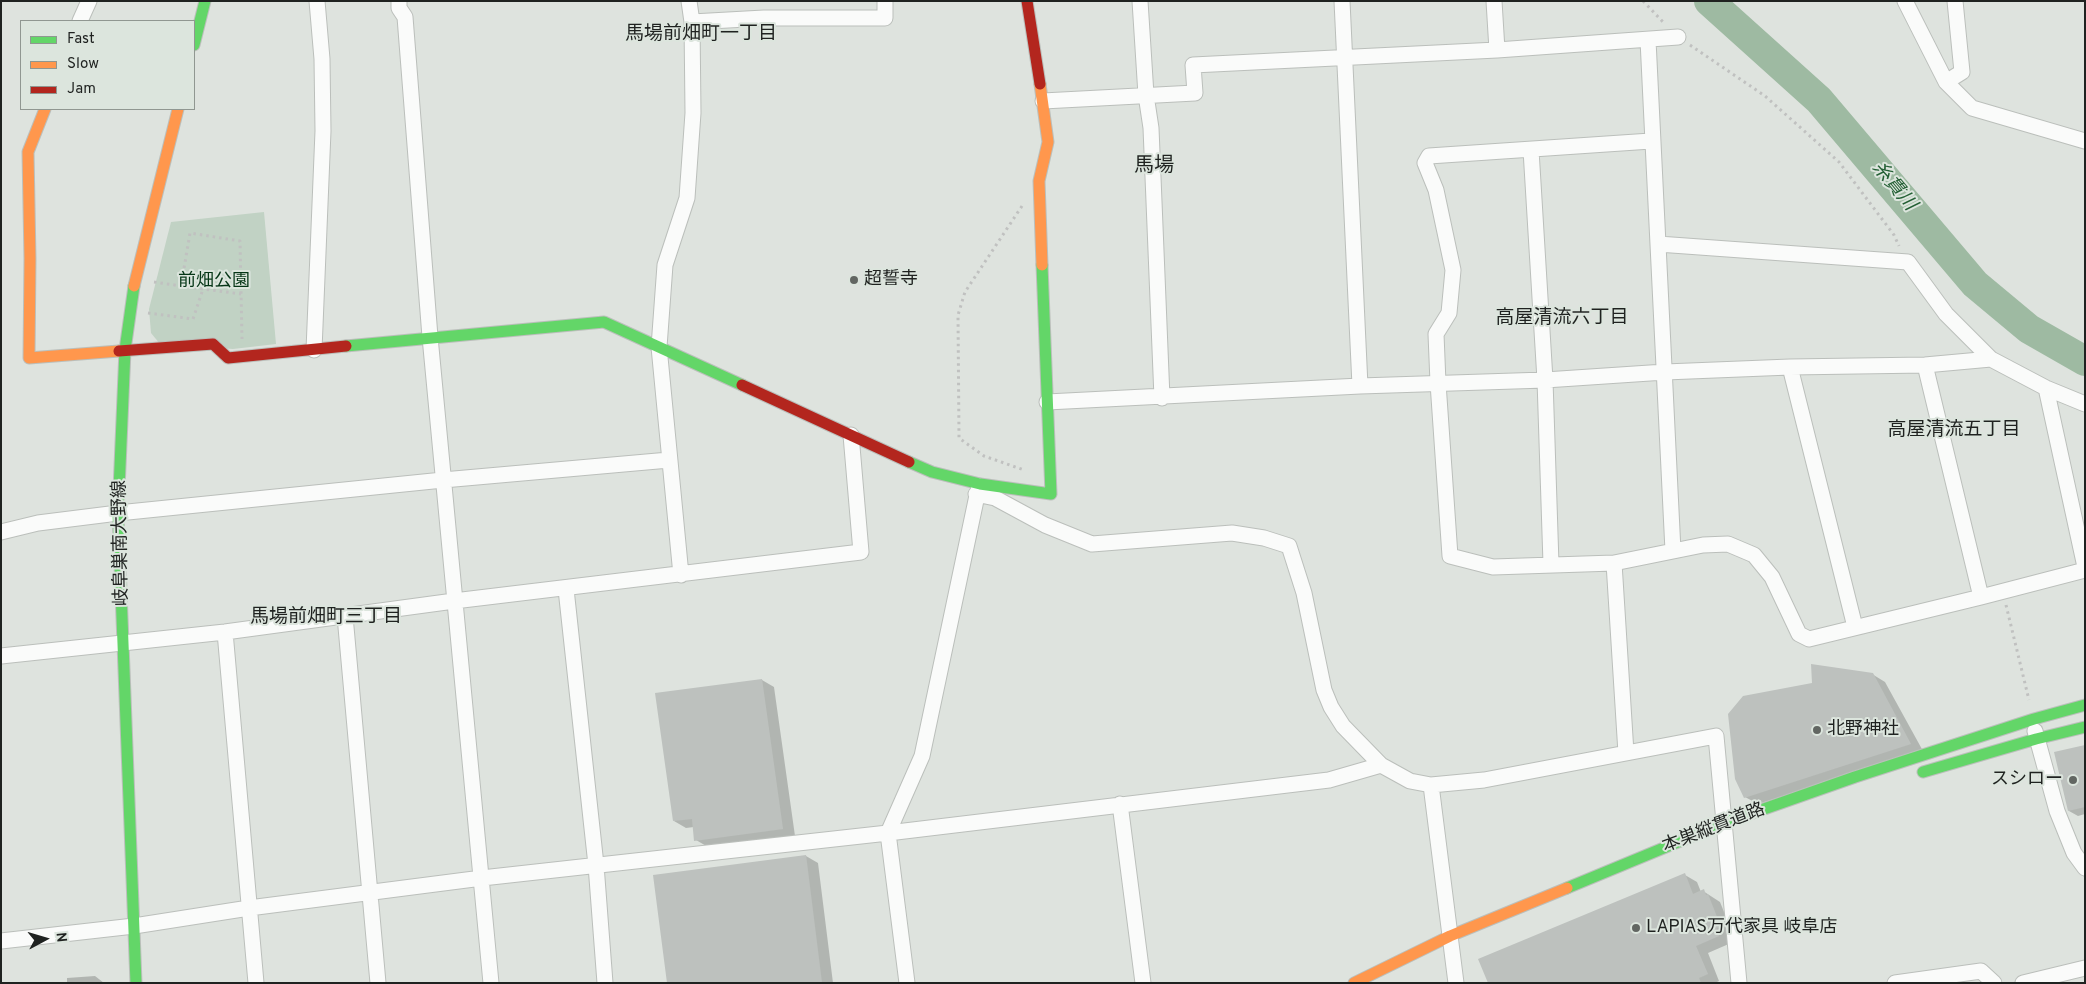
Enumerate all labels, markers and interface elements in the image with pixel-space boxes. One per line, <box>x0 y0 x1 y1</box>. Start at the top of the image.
legend <box>20 20 195 110</box>
district label: 馬場前畑町一丁目 <box>625 24 777 46</box>
text: Fast <box>67 30 95 49</box>
text: Slow <box>67 55 99 74</box>
text: Jam <box>67 80 96 99</box>
district label: 馬場 <box>1134 155 1174 179</box>
water label: 糸貫川 <box>1866 158 1920 216</box>
place label: 超誓寺 <box>864 269 918 291</box>
park label: 前畑公園 <box>178 271 250 293</box>
marker: 超誓寺 <box>848 274 860 286</box>
district label: 高屋清流六丁目 <box>1496 308 1628 330</box>
district label: 高屋清流五丁目 <box>1888 420 2020 442</box>
street label: 岐阜巣南大野線 <box>110 480 134 606</box>
district label: 馬場前畑町三丁目 <box>250 607 402 629</box>
place label: 北野神社 <box>1827 719 1899 741</box>
marker: 北野神社 <box>1811 724 1823 736</box>
place label: スシロー <box>1991 769 2063 791</box>
marker: スシロー <box>2067 774 2079 786</box>
street label: 本巣縦貫道路 <box>1660 800 1768 858</box>
north arrow <box>20 914 70 964</box>
place label: LAPIAS万代家具 岐阜店 <box>1646 917 1837 939</box>
marker: LAPIAS万代家具 岐阜店 <box>1630 922 1642 934</box>
text: N <box>51 931 69 943</box>

